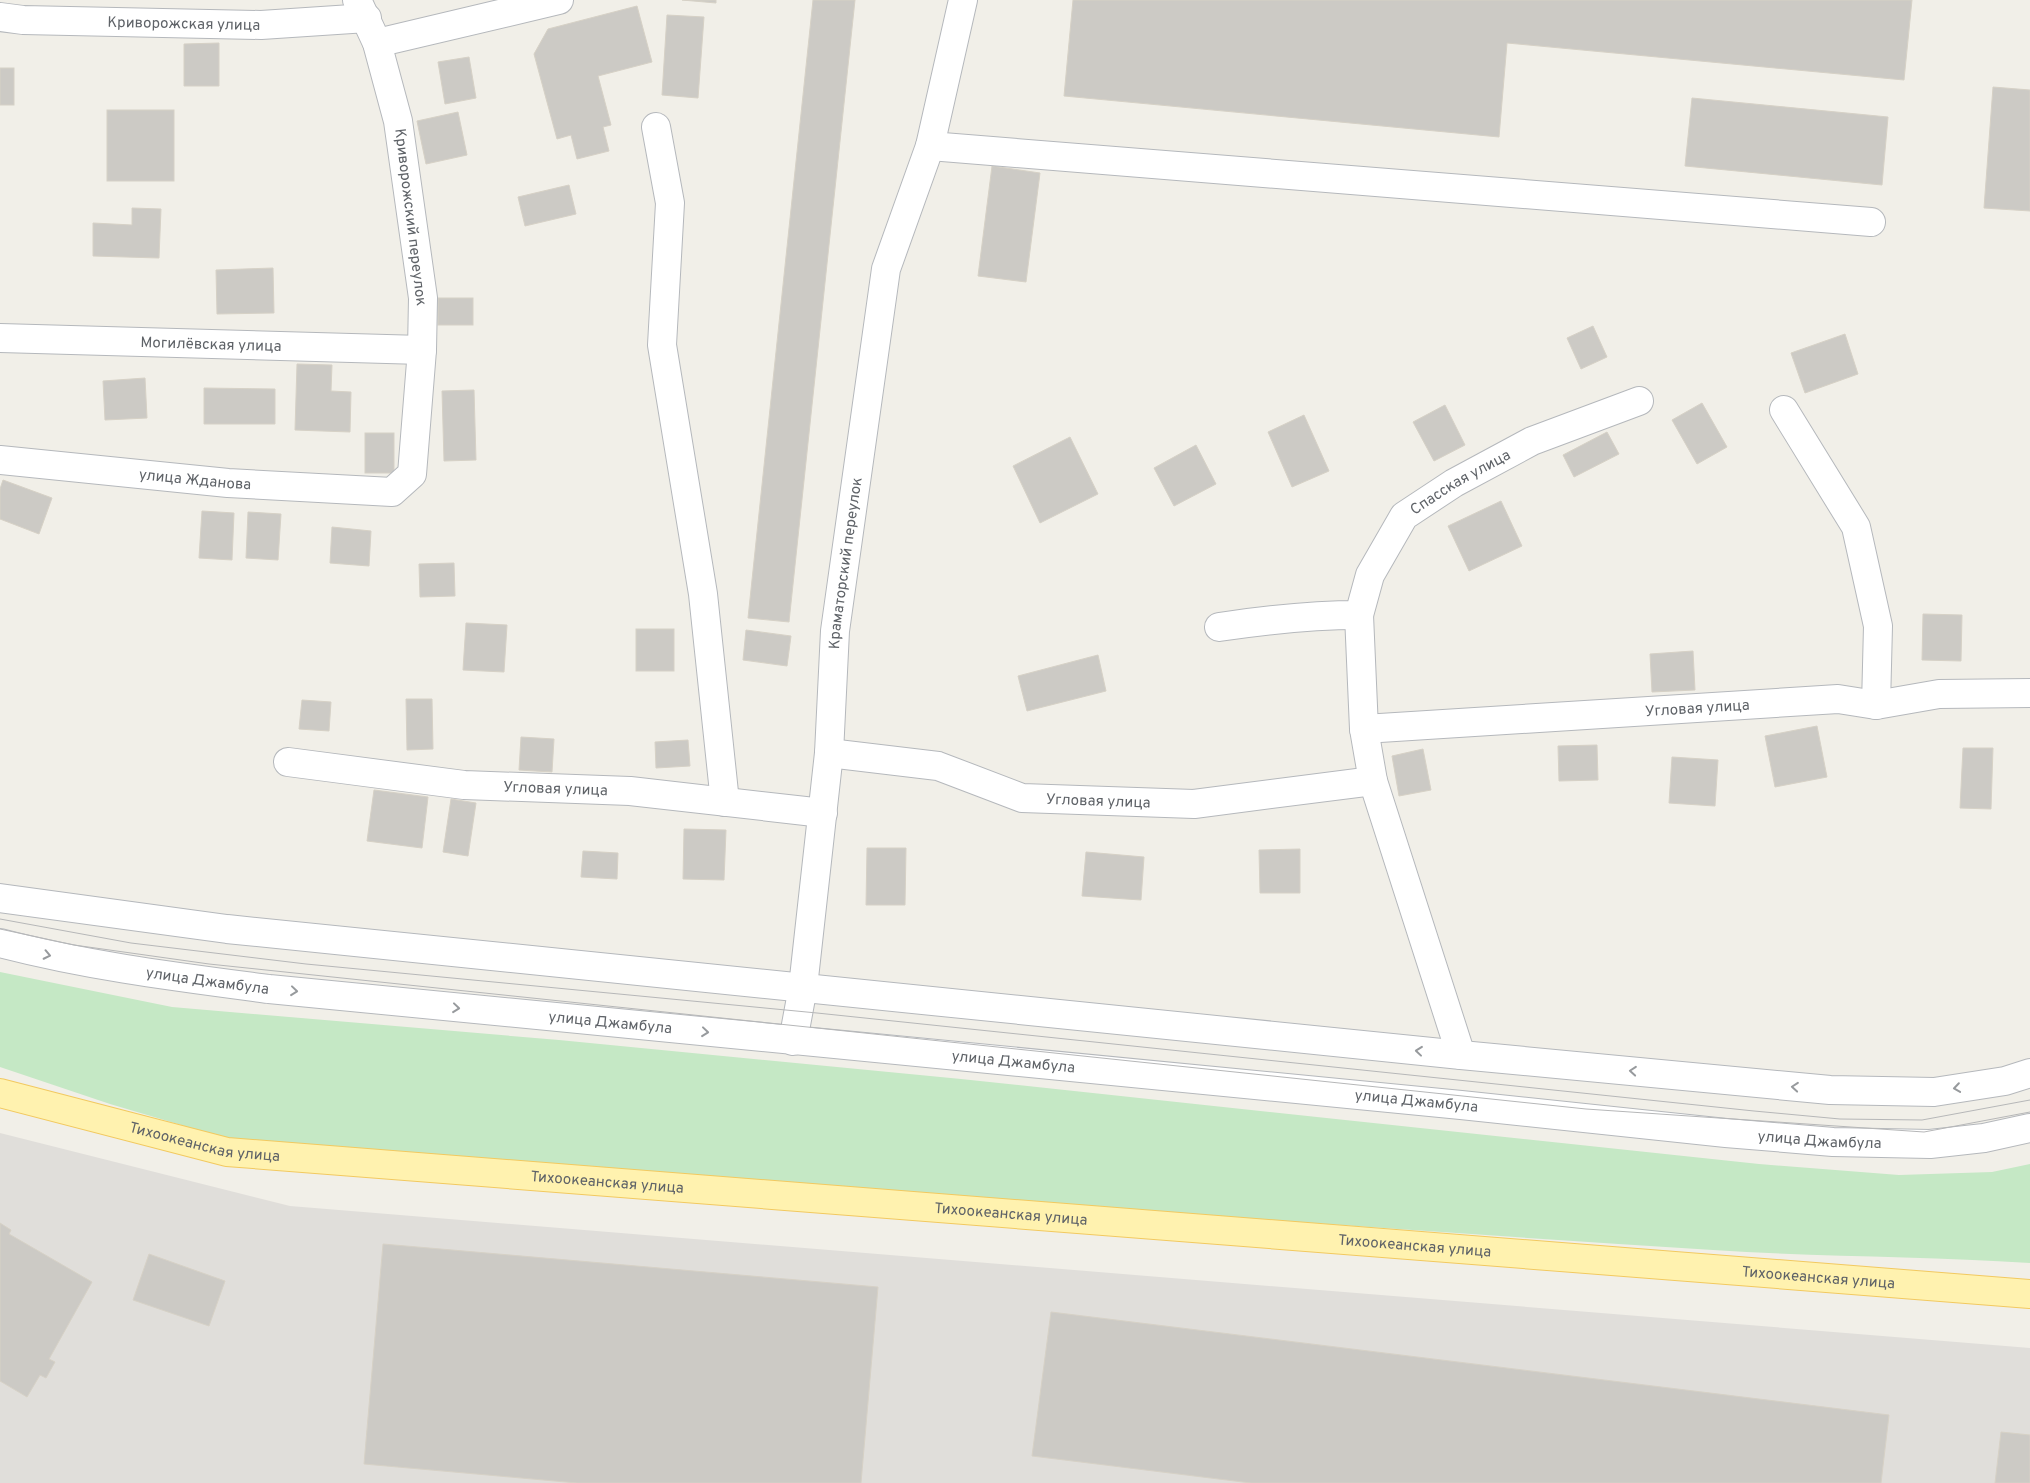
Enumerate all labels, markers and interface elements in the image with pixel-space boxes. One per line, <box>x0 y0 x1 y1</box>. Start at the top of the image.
street label: Криворожская улица <box>107 14 260 36</box>
street label: Криворожский переулок <box>389 127 430 307</box>
street label: Могилёвская улица <box>140 334 282 357</box>
street label: Спасская улица <box>1407 446 1514 520</box>
street label: улица Жданова <box>138 466 252 495</box>
street label: Краматорский переулок <box>826 476 868 650</box>
street label: Угловая улица <box>1645 697 1750 722</box>
street label: Угловая улица <box>503 778 608 801</box>
street label: Угловая улица <box>1046 791 1151 813</box>
one-way arrow <box>43 949 52 960</box>
street label: улица Джамбула <box>144 964 270 1000</box>
one-way arrow <box>291 986 299 997</box>
one-way arrow <box>452 1002 460 1013</box>
street label: улица Джамбула <box>548 1008 673 1039</box>
one-way arrow <box>701 1026 709 1037</box>
one-way arrow <box>1415 1046 1423 1057</box>
street label: улица Джамбула <box>951 1047 1076 1078</box>
one-way arrow <box>1629 1066 1637 1077</box>
one-way arrow <box>1791 1082 1799 1093</box>
one-way arrow <box>1953 1083 1961 1093</box>
street label: улица Джамбула <box>1354 1087 1479 1118</box>
street label: Тихоокеанская улица <box>127 1119 281 1167</box>
street label: улица Джамбула <box>1757 1128 1882 1154</box>
street label: Тихоокеанская улица <box>530 1168 684 1199</box>
street label: Тихоокеанская улица <box>934 1200 1088 1231</box>
street label: Тихоокеанская улица <box>1337 1232 1492 1263</box>
street label: Тихоокеанская улица <box>1741 1263 1896 1294</box>

